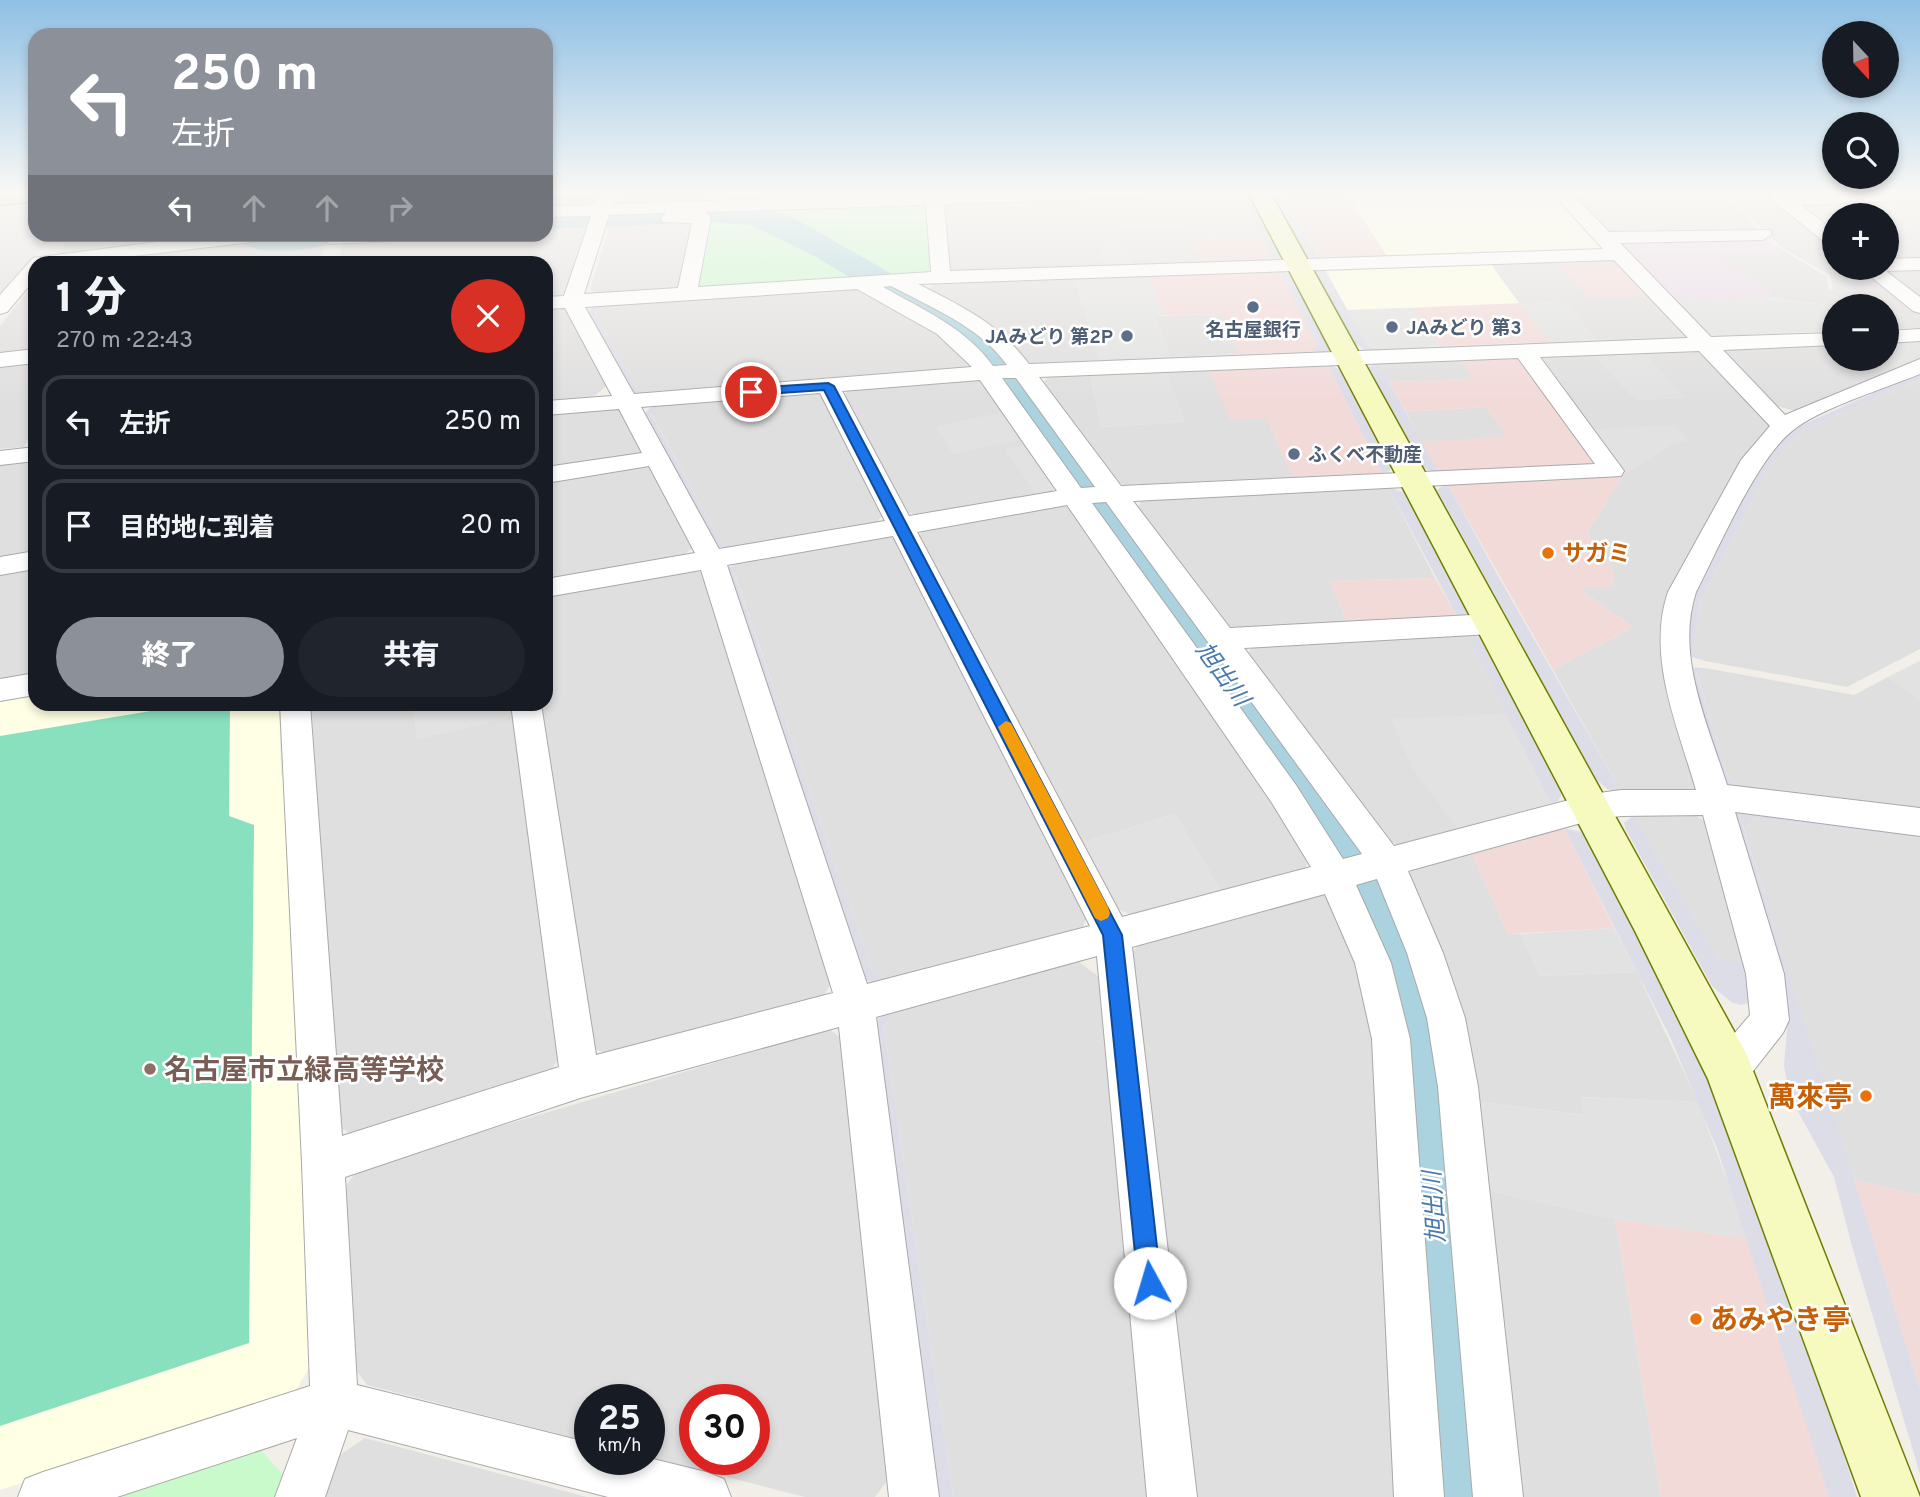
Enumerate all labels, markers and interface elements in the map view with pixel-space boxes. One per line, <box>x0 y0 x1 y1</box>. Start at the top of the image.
north arrow <box>1822 21 1899 98</box>
map controls <box>1822 21 1899 371</box>
text: 250 m <box>171 46 318 108</box>
icon: left <box>56 56 147 147</box>
button: search <box>1822 112 1899 189</box>
text: 左折 <box>171 116 235 156</box>
icon: left <box>162 189 200 227</box>
icon: ahead <box>235 189 273 227</box>
icon: ahead <box>308 189 346 227</box>
icon: right <box>381 189 419 227</box>
button: + <box>1822 203 1899 280</box>
text: 1 分 <box>56 274 126 327</box>
button: close <box>451 279 525 353</box>
button: − <box>1822 294 1899 371</box>
marker: 名古屋銀行 <box>1245 299 1261 315</box>
place label: JAみどり 第3 <box>1406 317 1522 341</box>
place label: 名古屋銀行 <box>1205 319 1301 343</box>
marker: JAみどり 第3 <box>1384 319 1400 335</box>
place label: JAみどり 第2P <box>985 326 1113 350</box>
text: 270 m · 22:43 <box>56 327 193 356</box>
marker: JAみどり 第2P <box>1119 328 1135 344</box>
pin <box>721 362 781 422</box>
icon: arrive <box>732 373 770 411</box>
icon: left <box>60 403 98 441</box>
text: 250 m <box>444 406 521 439</box>
text: 左折 <box>119 409 171 442</box>
place label: ふくべ不動産 <box>1308 444 1422 468</box>
marker: ふくべ不動産 <box>1286 446 1302 462</box>
icon: arrive <box>60 507 98 545</box>
text: 20 m <box>460 510 521 543</box>
text: 目的地に到着 <box>119 513 275 546</box>
place label: サガミ <box>1562 541 1631 570</box>
marker: サガミ <box>1540 545 1556 561</box>
button: 終了 <box>56 617 284 697</box>
button: 共有 <box>298 617 525 697</box>
water label: 旭出川 <box>1188 637 1256 716</box>
place label: 名古屋市立緑高等学校 <box>164 1054 444 1090</box>
marker: 名古屋市立緑高等学校 <box>142 1061 158 1077</box>
place label: 萬來亭 <box>1768 1081 1852 1117</box>
marker: 萬來亭 <box>1858 1088 1874 1104</box>
water label: 旭出川 <box>1418 1167 1453 1244</box>
position arrow <box>1113 1246 1187 1320</box>
place label: あみやき亭 <box>1710 1304 1850 1340</box>
marker: あみやき亭 <box>1688 1311 1704 1327</box>
speed limit sign: 30 <box>679 1384 770 1475</box>
text: 25 <box>598 1398 641 1442</box>
text: km/h <box>598 1435 641 1458</box>

